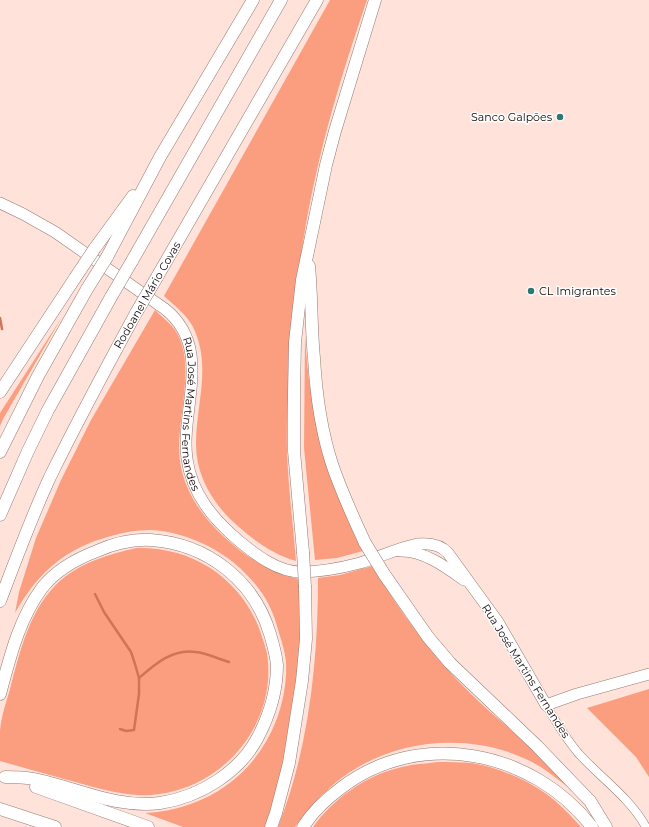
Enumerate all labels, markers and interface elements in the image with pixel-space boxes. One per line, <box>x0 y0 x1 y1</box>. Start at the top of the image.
place label: Sanco Galpões <box>471 110 553 124</box>
marker: Sanco Galpões <box>555 112 565 122</box>
street label: Rodoanel Mário Covas <box>111 238 184 351</box>
place label: CL Imigrantes <box>539 284 616 298</box>
marker: CL Imigrantes <box>526 286 536 296</box>
street label: Rua José Martins Fernandes <box>179 335 203 494</box>
street label: Rua José Martins Fernandes <box>479 601 573 741</box>

